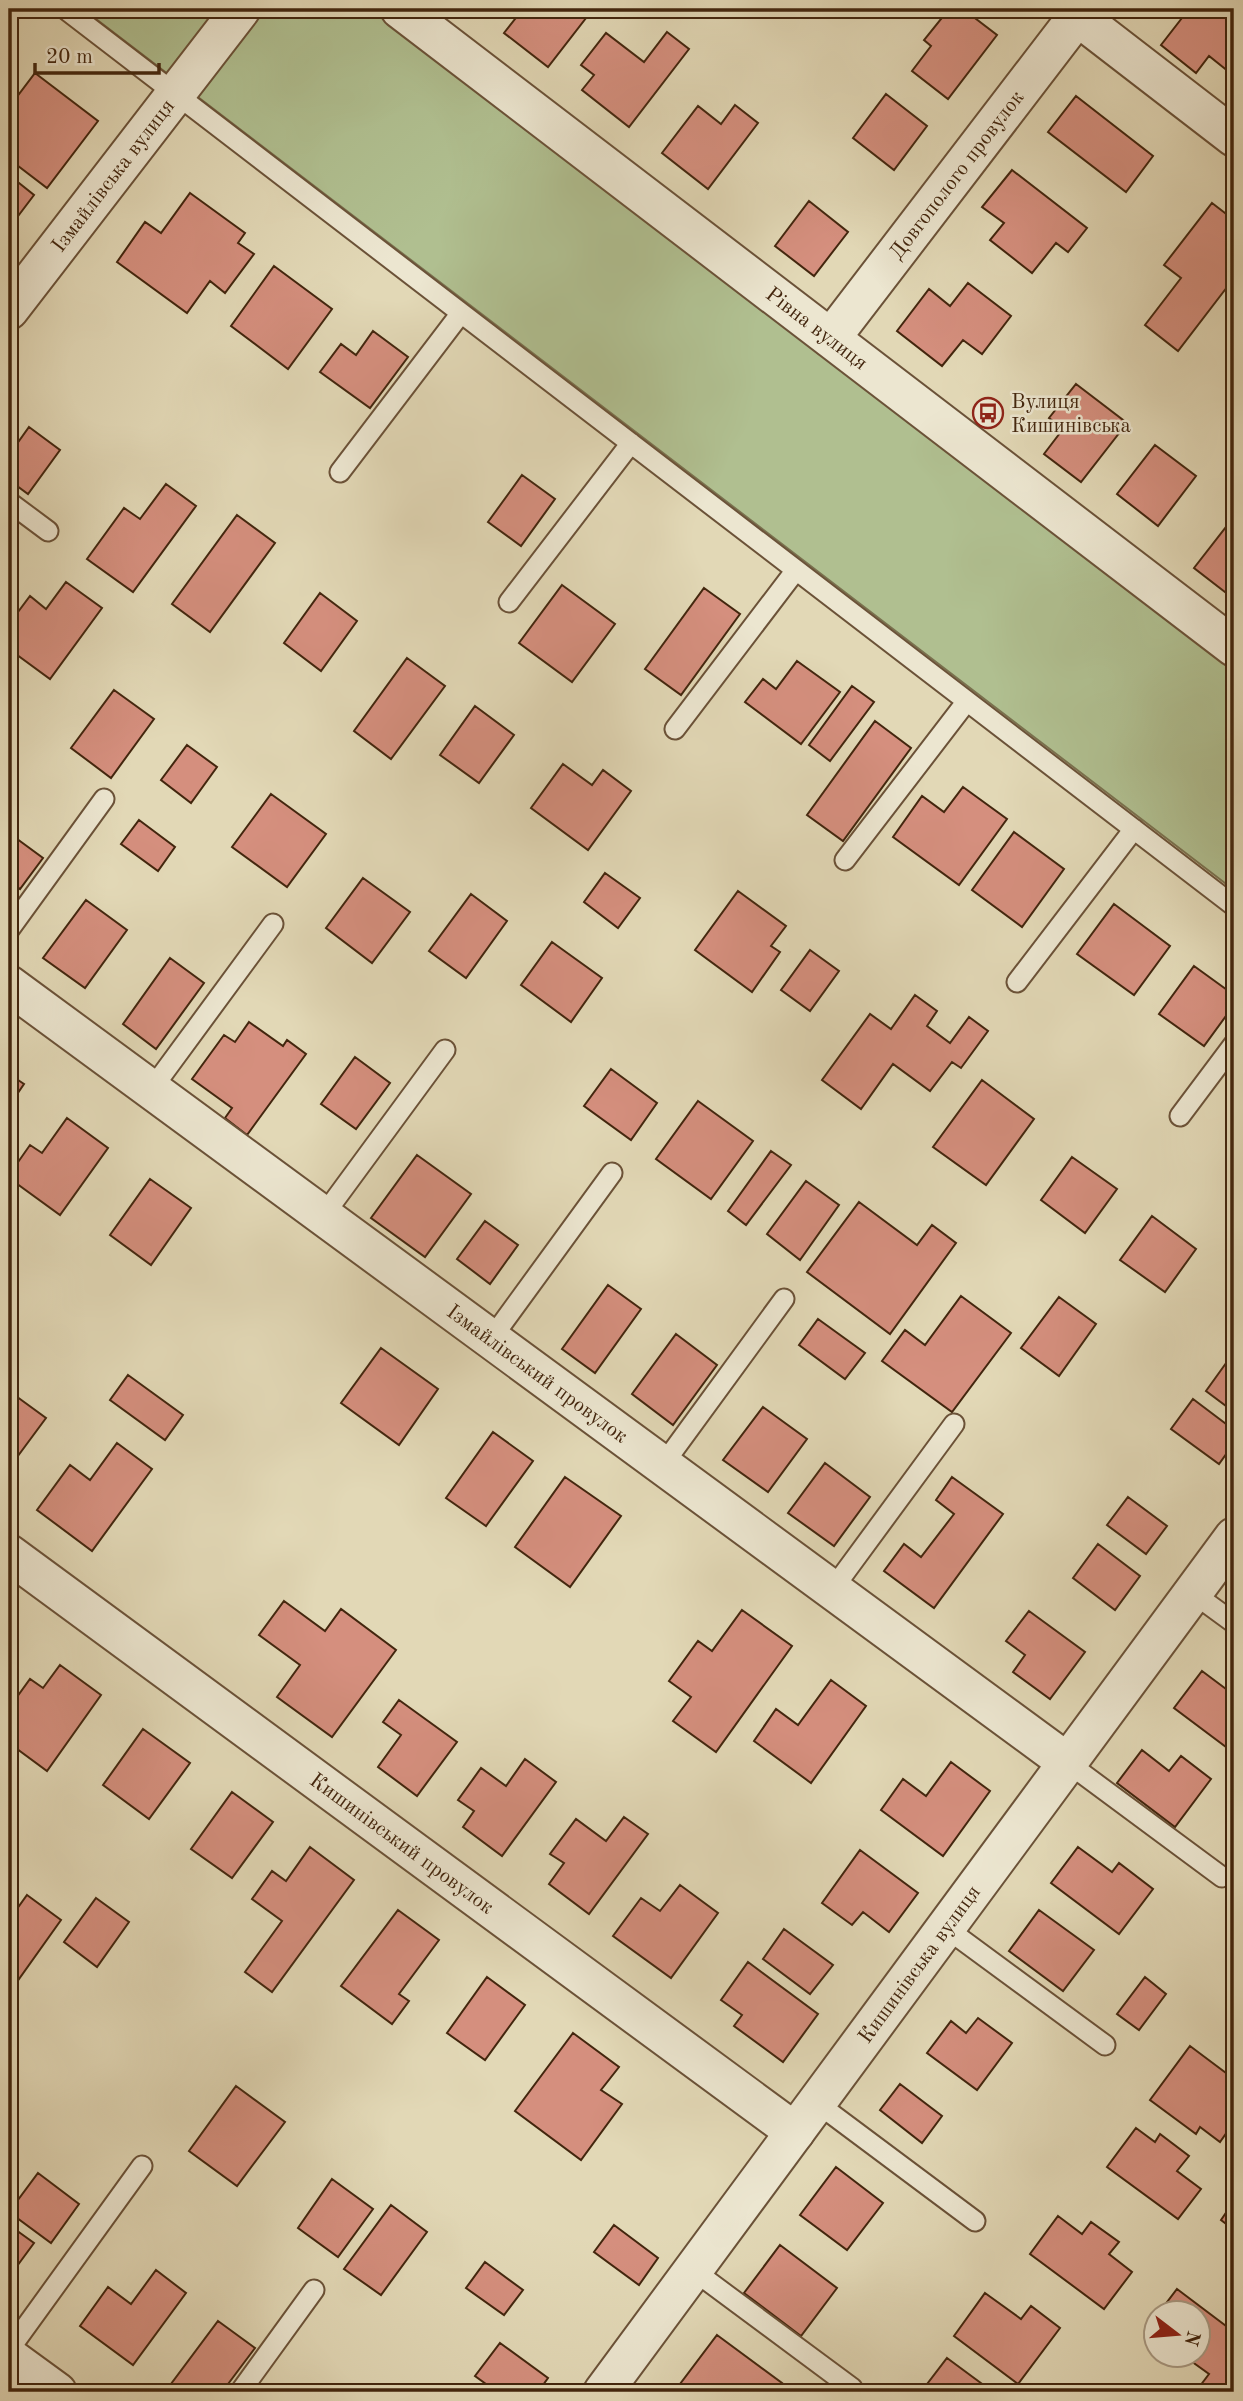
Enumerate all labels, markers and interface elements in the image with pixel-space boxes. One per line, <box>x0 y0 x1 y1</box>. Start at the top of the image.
scale bar <box>35 32 159 76</box>
text: 20 m <box>46 47 93 68</box>
street label: Довгополого провулок <box>886 87 1029 264</box>
street label: Ізмайлівська вулиця <box>49 96 179 257</box>
street label: Рівна вулиця <box>761 284 871 375</box>
place label: Вулиця Кишинівська <box>1011 392 1131 437</box>
bus stop icon: Вулиця Кишинівська <box>971 396 1005 430</box>
street label: Ізмайлівський провулок <box>442 1301 632 1448</box>
street label: Кишинівський провулок <box>305 1770 498 1919</box>
street label: Кишинівська вулиця <box>855 1882 985 2048</box>
north arrow <box>1142 2300 1212 2370</box>
text: N <box>1180 2328 1202 2348</box>

